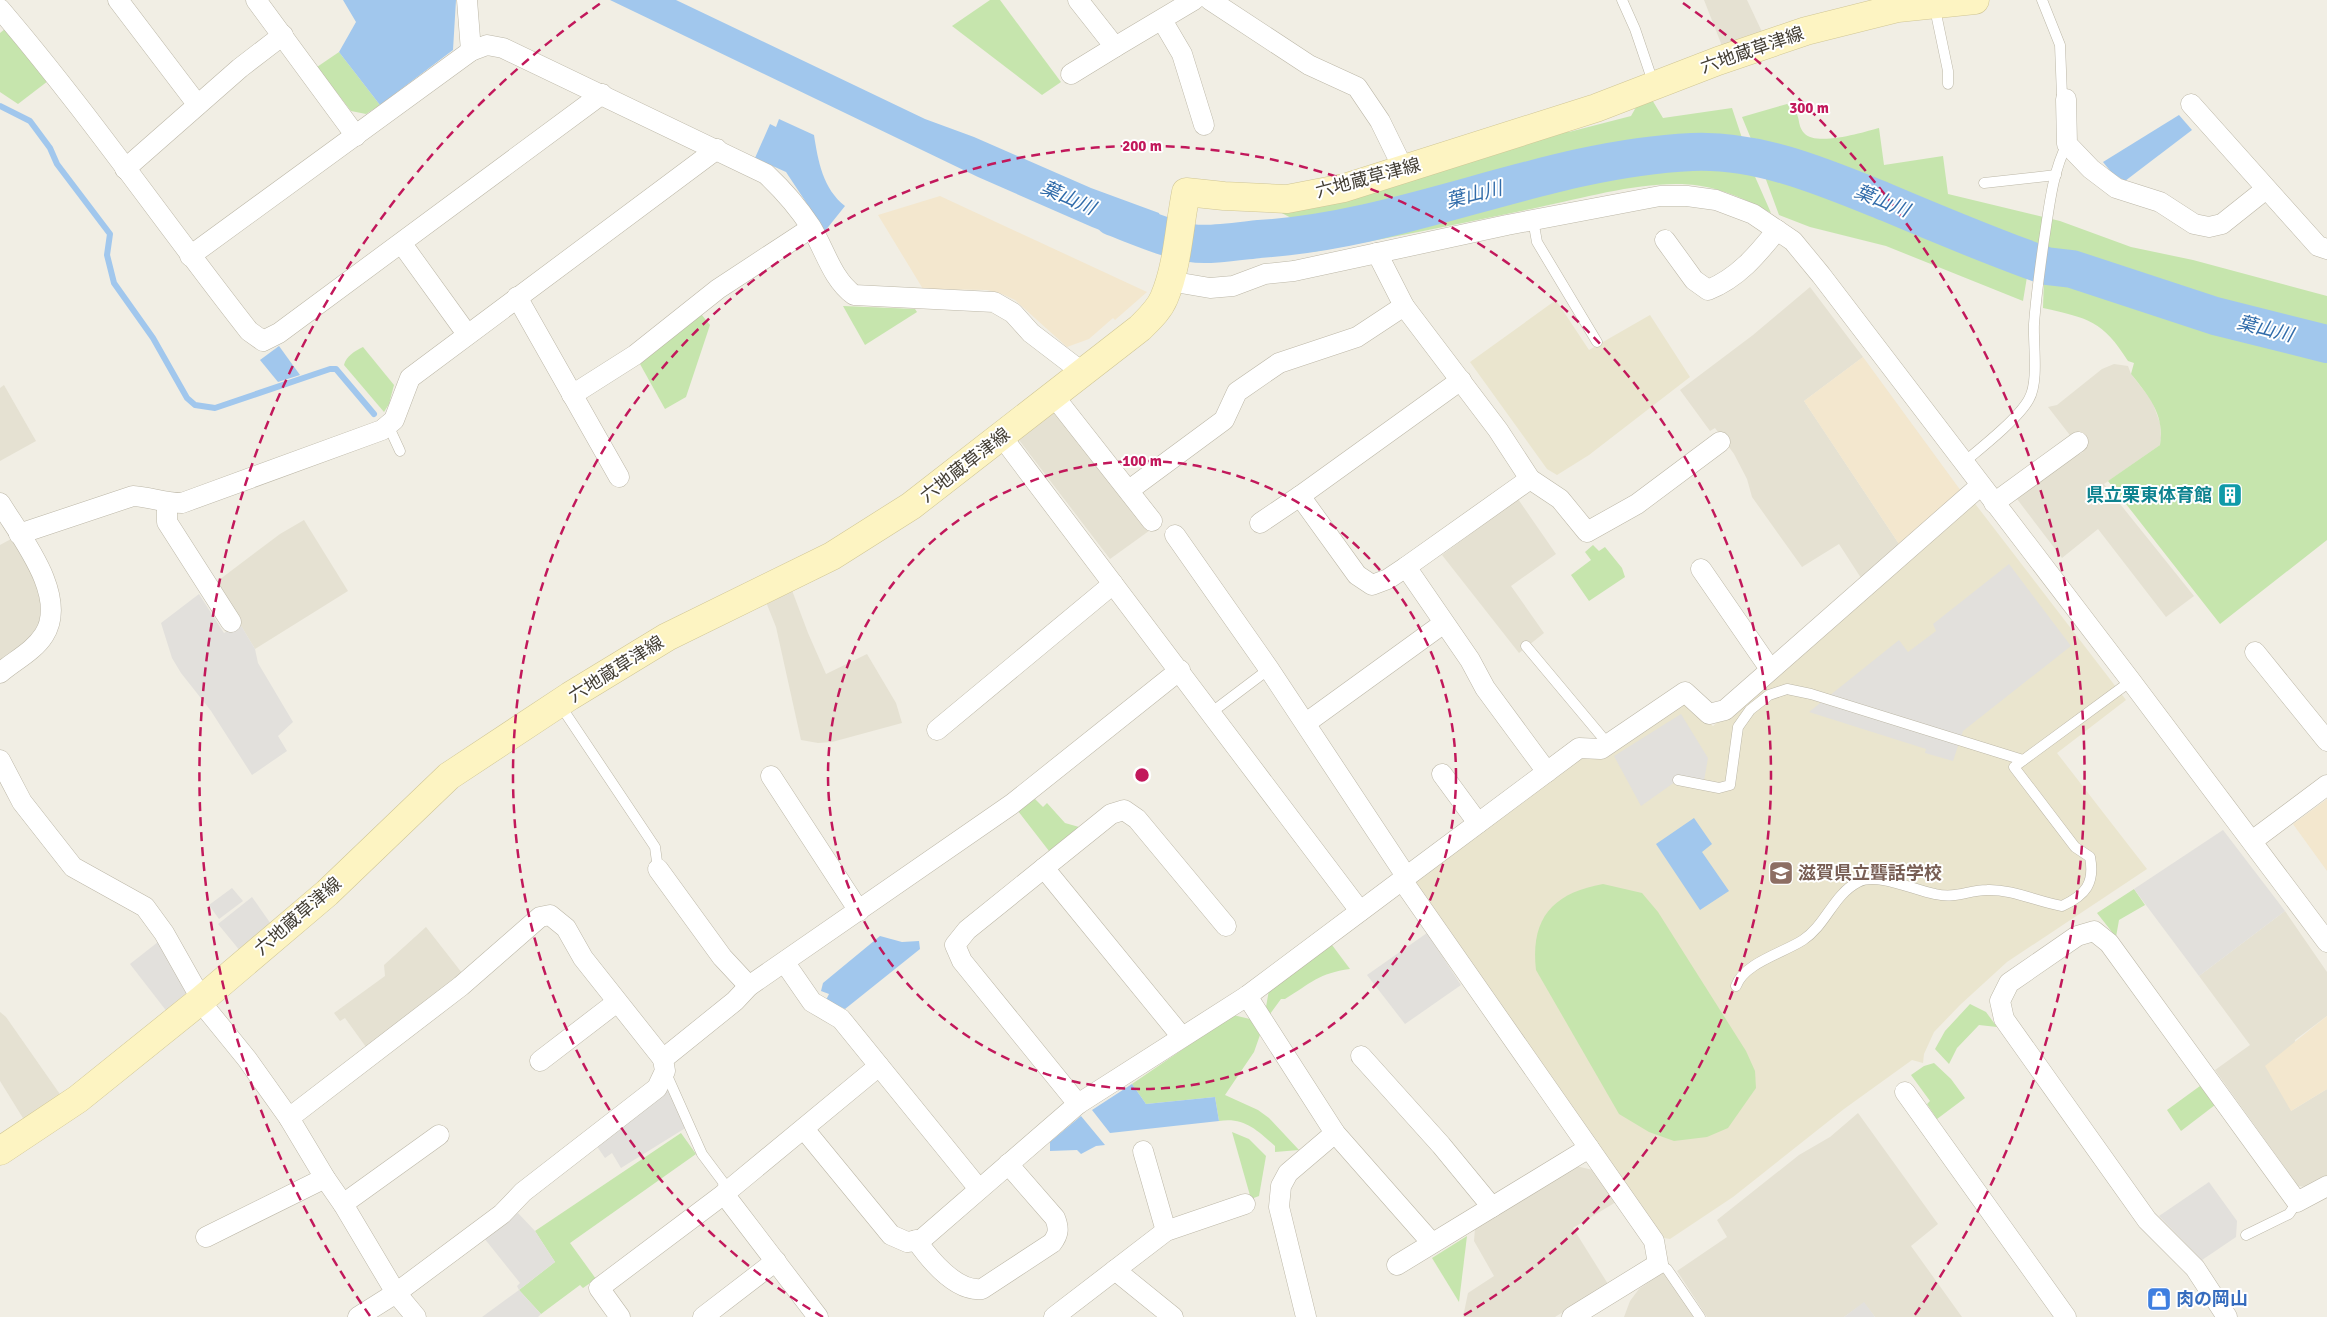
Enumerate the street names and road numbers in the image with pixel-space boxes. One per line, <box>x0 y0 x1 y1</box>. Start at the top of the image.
street label: 六地蔵草津線 <box>1697 22 1807 78</box>
street label: 六地蔵草津線 <box>1313 153 1423 203</box>
street label: 六地蔵草津線 <box>916 423 1014 507</box>
street label: 六地蔵草津線 <box>564 631 668 707</box>
street label: 六地蔵草津線 <box>250 872 346 960</box>

